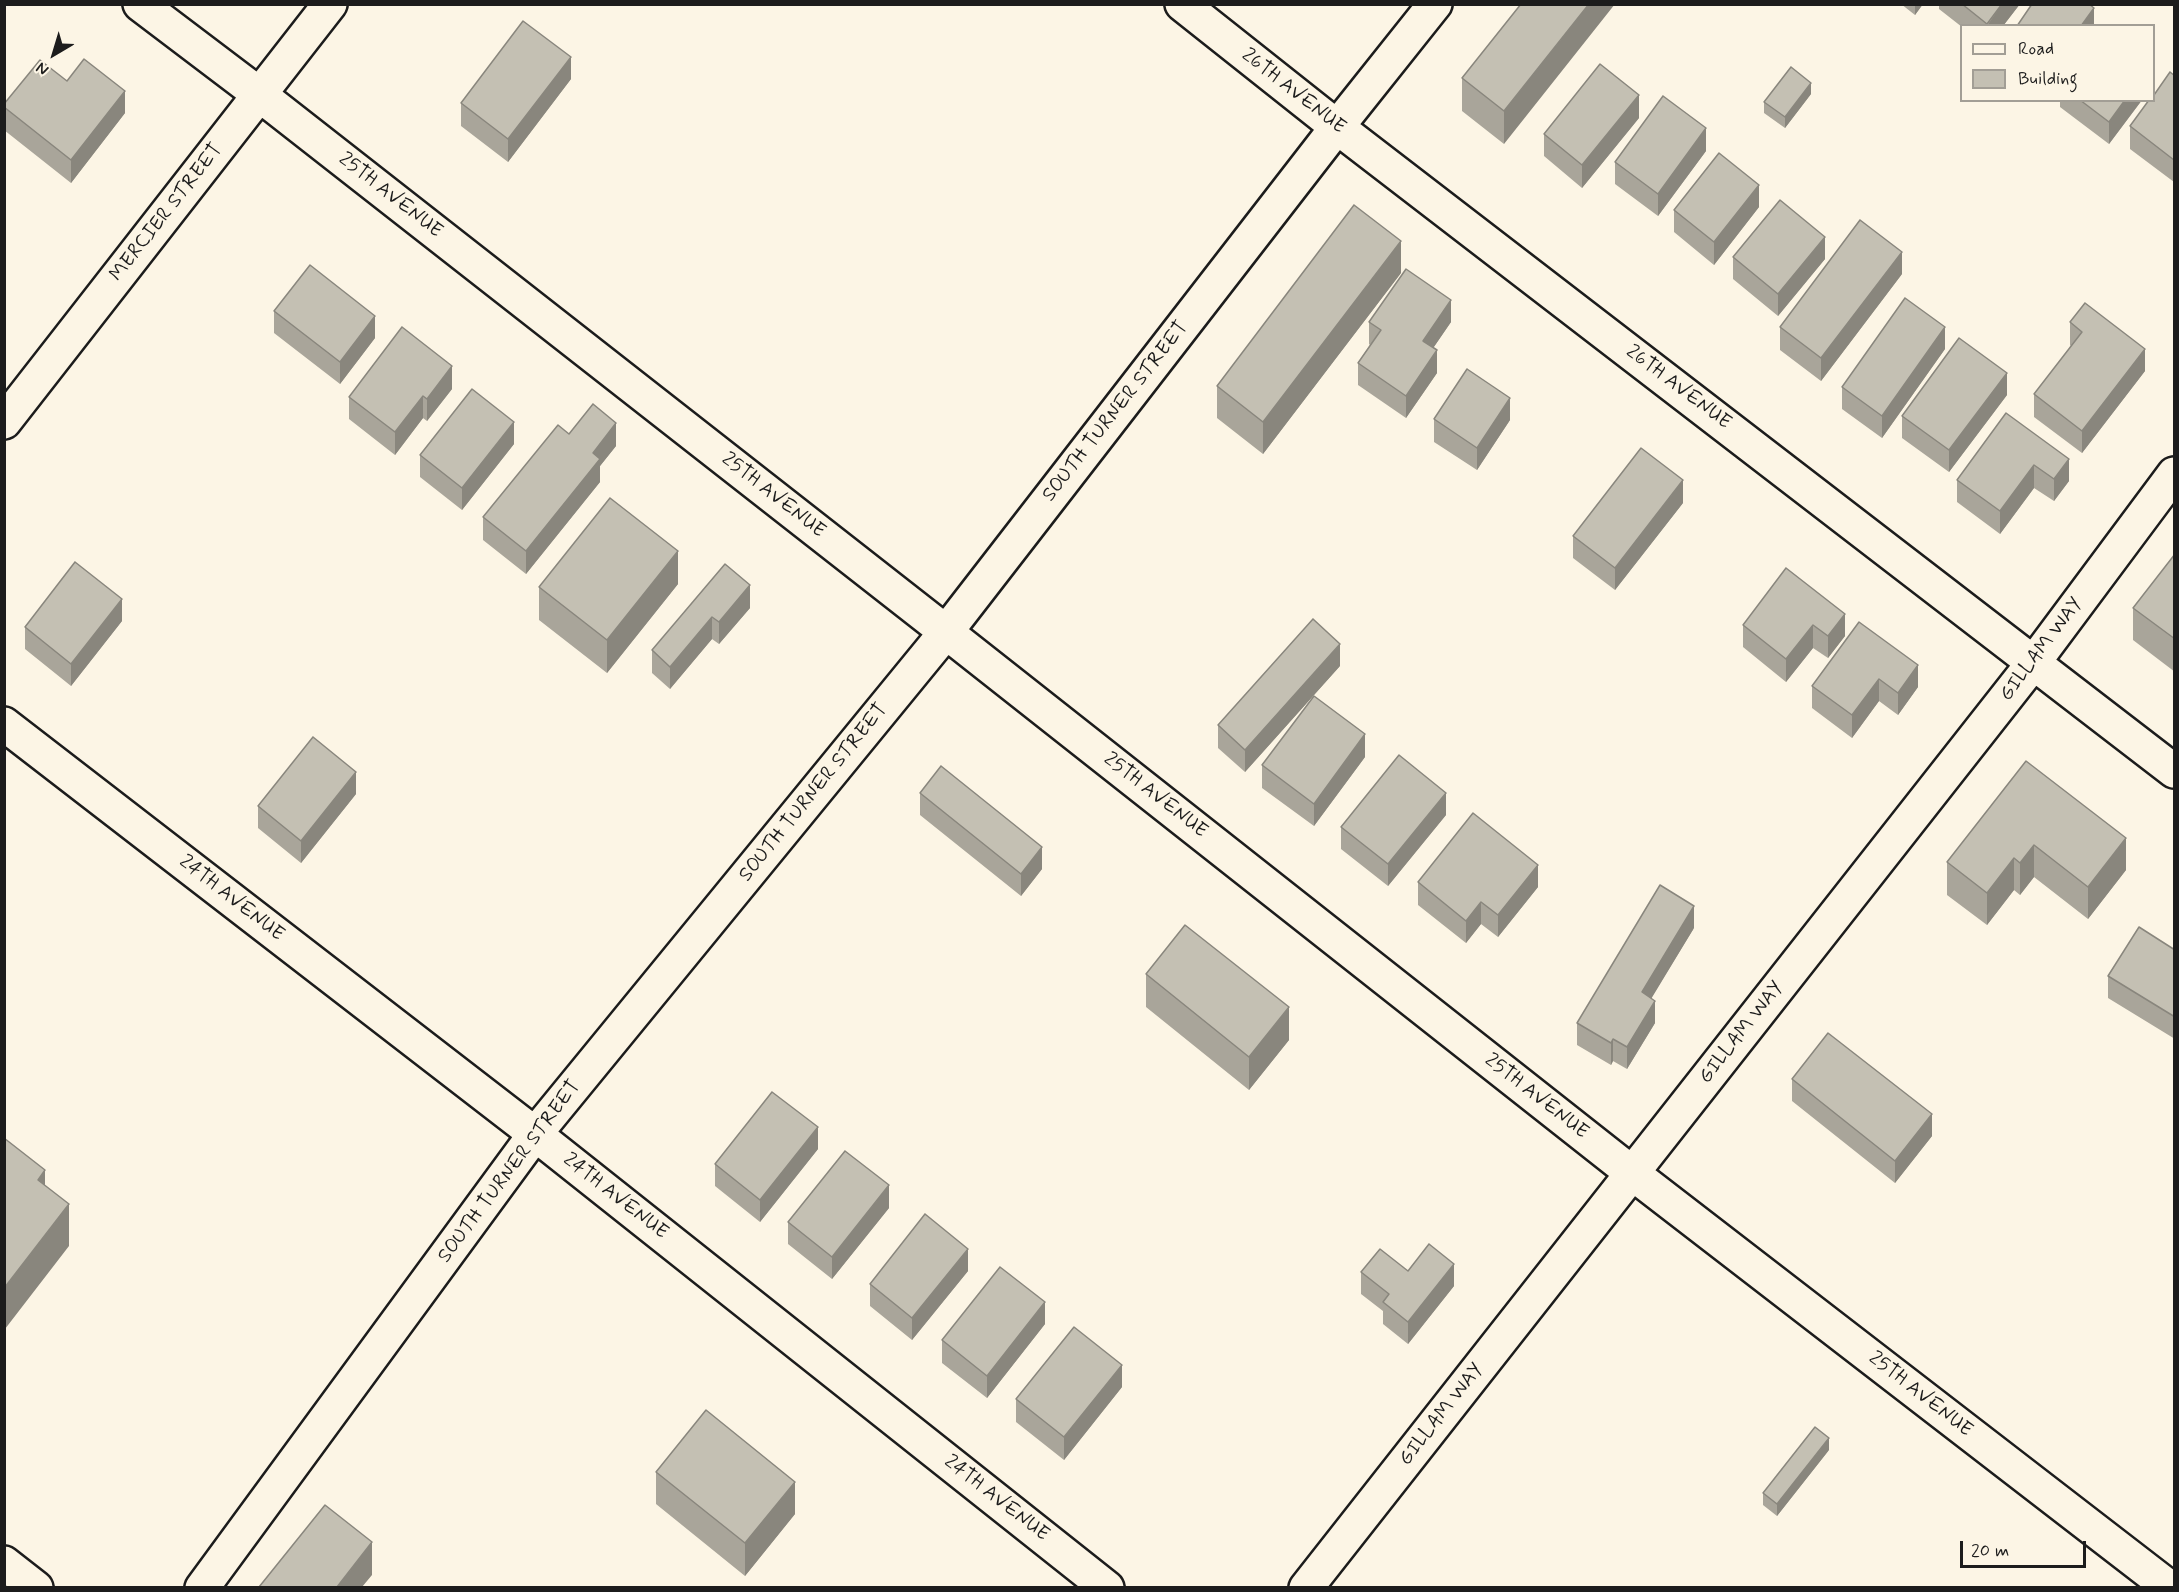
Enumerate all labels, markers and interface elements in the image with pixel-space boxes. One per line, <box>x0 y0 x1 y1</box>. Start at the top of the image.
north arrow <box>24 24 84 84</box>
legend <box>1960 24 2155 102</box>
text: Road <box>2018 37 2054 61</box>
street label: 26TH AVENUE <box>1236 44 1350 140</box>
text: N <box>32 57 53 80</box>
text: Building <box>2018 67 2078 91</box>
street label: MERCIER STREET <box>106 139 228 287</box>
street label: 25TH AVENUE <box>333 148 447 244</box>
street label: SOUTH TURNER STREET <box>1038 317 1194 507</box>
street label: 26TH AVENUE <box>1621 341 1735 435</box>
street label: 25TH AVENUE <box>716 448 830 544</box>
street label: GILLAM WAY <box>1995 594 2089 706</box>
street label: SOUTH TURNER STREET <box>735 699 893 887</box>
street label: 25TH AVENUE <box>1098 748 1212 844</box>
street label: 24TH AVENUE <box>174 851 288 947</box>
street label: GILLAM WAY <box>1695 977 1789 1089</box>
street label: 25TH AVENUE <box>1479 1049 1593 1145</box>
street label: SOUTH TURNER STREET <box>433 1076 587 1268</box>
street label: 24TH AVENUE <box>558 1149 672 1245</box>
street label: 25TH AVENUE <box>1863 1347 1977 1443</box>
street label: GILLAM WAY <box>1395 1359 1489 1471</box>
street label: 24TH AVENUE <box>939 1451 1053 1547</box>
scale bar <box>1963 1529 2089 1567</box>
text: 20 m <box>1971 1539 2009 1563</box>

